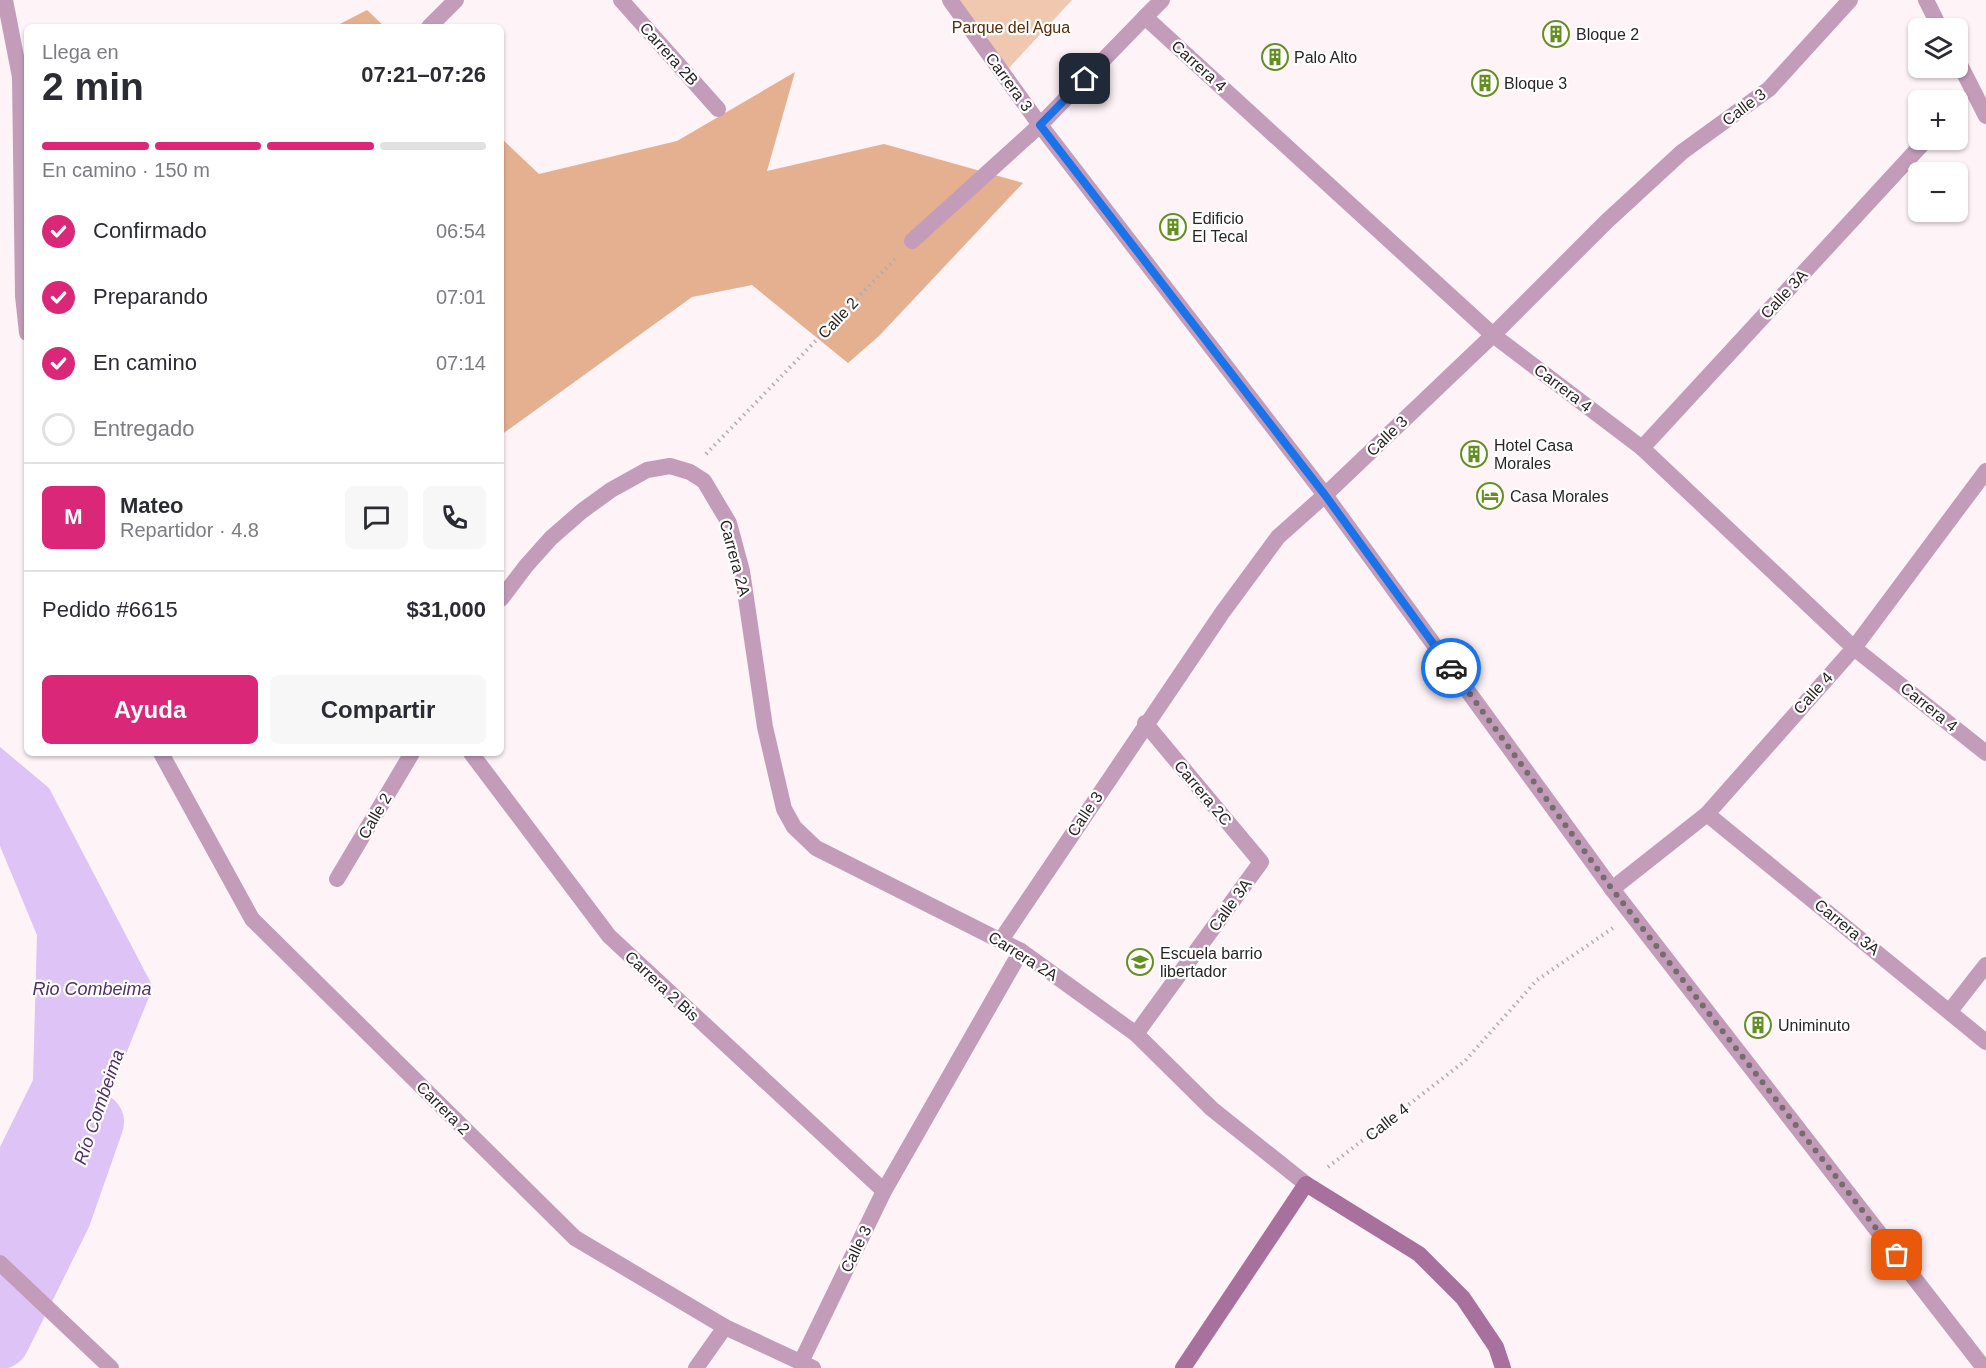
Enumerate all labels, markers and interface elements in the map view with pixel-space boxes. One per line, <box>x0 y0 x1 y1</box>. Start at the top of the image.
map controls <box>1908 18 1968 222</box>
button: layers <box>1908 18 1968 78</box>
street label: Carrera 2B <box>637 19 701 89</box>
park label: Parque del Agua <box>952 19 1070 36</box>
building icon: Bloque 2 <box>1541 19 1571 49</box>
place label: Bloque 2 <box>1576 26 1639 43</box>
street label: Carrera 4 <box>1168 37 1230 95</box>
text: Llega en <box>42 41 119 63</box>
building icon: Palo Alto <box>1260 42 1290 72</box>
place label: Palo Alto <box>1294 49 1357 66</box>
street label: Carrera 3 <box>982 50 1036 114</box>
pin <box>1059 53 1110 104</box>
text: 07:21–07:26 <box>361 62 486 87</box>
icon: home <box>1068 62 1101 95</box>
text: 2 min <box>42 65 144 108</box>
building icon: Bloque 3 <box>1470 68 1500 98</box>
place label: Bloque 3 <box>1504 75 1567 92</box>
street label: Calle 3 <box>1719 85 1769 129</box>
button: + <box>1908 90 1968 150</box>
text: En camino · 150 m <box>42 159 210 181</box>
button: − <box>1908 162 1968 222</box>
place label: Edificio El Tecal <box>1192 210 1248 245</box>
building icon: Edificio El Tecal <box>1158 212 1188 242</box>
icon: check <box>42 215 75 248</box>
text: Confirmado <box>93 218 207 243</box>
text: 06:54 <box>436 220 486 242</box>
street label: Calle 3A <box>1757 266 1811 322</box>
icon: check <box>42 281 75 314</box>
text: Preparando <box>93 284 208 309</box>
text: 07:01 <box>436 286 486 308</box>
street label: Calle 2 <box>815 294 861 342</box>
icon: check <box>42 347 75 380</box>
text: En camino <box>93 350 197 375</box>
text: 07:14 <box>436 352 486 374</box>
street label: Carrera 4 <box>1531 361 1595 415</box>
street label: Calle 3 <box>1363 413 1411 459</box>
text: Entregado <box>93 416 195 441</box>
place label: Hotel Casa Morales <box>1494 437 1573 472</box>
building icon: Hotel Casa Morales <box>1459 439 1489 469</box>
hotel icon: Casa Morales <box>1475 481 1505 511</box>
button: chat <box>345 486 408 549</box>
button: phone <box>423 486 486 549</box>
place label: Casa Morales <box>1510 488 1609 505</box>
text: Mateo <box>120 493 184 518</box>
text: M <box>64 504 83 529</box>
street label: Carrera 2A <box>717 518 753 598</box>
text: Repartidor · 4.8 <box>120 519 259 541</box>
text: Pedido #6615 <box>42 597 178 622</box>
text: $31,000 <box>406 597 486 622</box>
courier <box>1421 638 1481 698</box>
icon: car <box>1435 652 1468 685</box>
street label: Calle 4 <box>1790 669 1836 717</box>
button: Ayuda <box>42 675 258 744</box>
button: Compartir <box>270 675 486 744</box>
street label: Carrera 4 <box>1897 679 1961 735</box>
street label: Carrera 2C <box>1171 757 1235 829</box>
street label: Calle 3 <box>1064 789 1106 839</box>
street label: Calle 2 <box>355 790 395 842</box>
street label: Calle 3A <box>1205 875 1255 934</box>
street label: Carrera 3A <box>1811 896 1883 958</box>
street label: Carrera 2A <box>985 928 1061 984</box>
place label: Escuela barrio libertador <box>1160 945 1262 980</box>
school or university icon: Escuela barrio libertador <box>1125 947 1155 977</box>
street label: Carrera 2 Bis <box>622 948 702 1024</box>
water label: Rio Combeima <box>32 979 152 999</box>
building icon: Uniminuto <box>1743 1010 1773 1040</box>
place label: Uniminuto <box>1778 1017 1850 1034</box>
water label: Río Combeima <box>70 1047 128 1167</box>
street label: Carrera 2 <box>413 1078 473 1138</box>
street label: Calle 4 <box>1362 1100 1412 1144</box>
street label: Calle 3 <box>837 1223 875 1275</box>
pin <box>1871 1229 1922 1280</box>
icon: bag <box>1880 1238 1913 1271</box>

